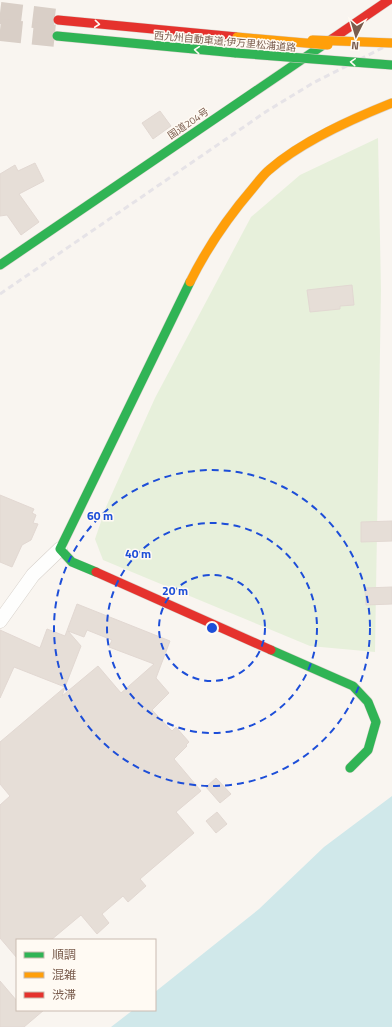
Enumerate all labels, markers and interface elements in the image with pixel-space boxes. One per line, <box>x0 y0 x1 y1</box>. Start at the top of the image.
north arrow <box>336 16 376 56</box>
one-way arrow <box>94 19 100 28</box>
street label: 西九州自動車道;伊万里松浦道路 <box>153 28 297 55</box>
text: N <box>351 38 360 54</box>
one-way arrow <box>194 45 200 54</box>
one-way arrow <box>350 58 356 67</box>
street label: 国道204号 <box>165 104 212 143</box>
text: 60 m <box>87 506 113 525</box>
text: 40 m <box>125 544 151 563</box>
text: 20 m <box>162 581 188 600</box>
centre of rings <box>205 621 219 635</box>
legend <box>16 939 156 1011</box>
text: 順調 <box>52 945 76 964</box>
text: 混雑 <box>52 965 76 984</box>
text: 渋滞 <box>52 985 76 1004</box>

